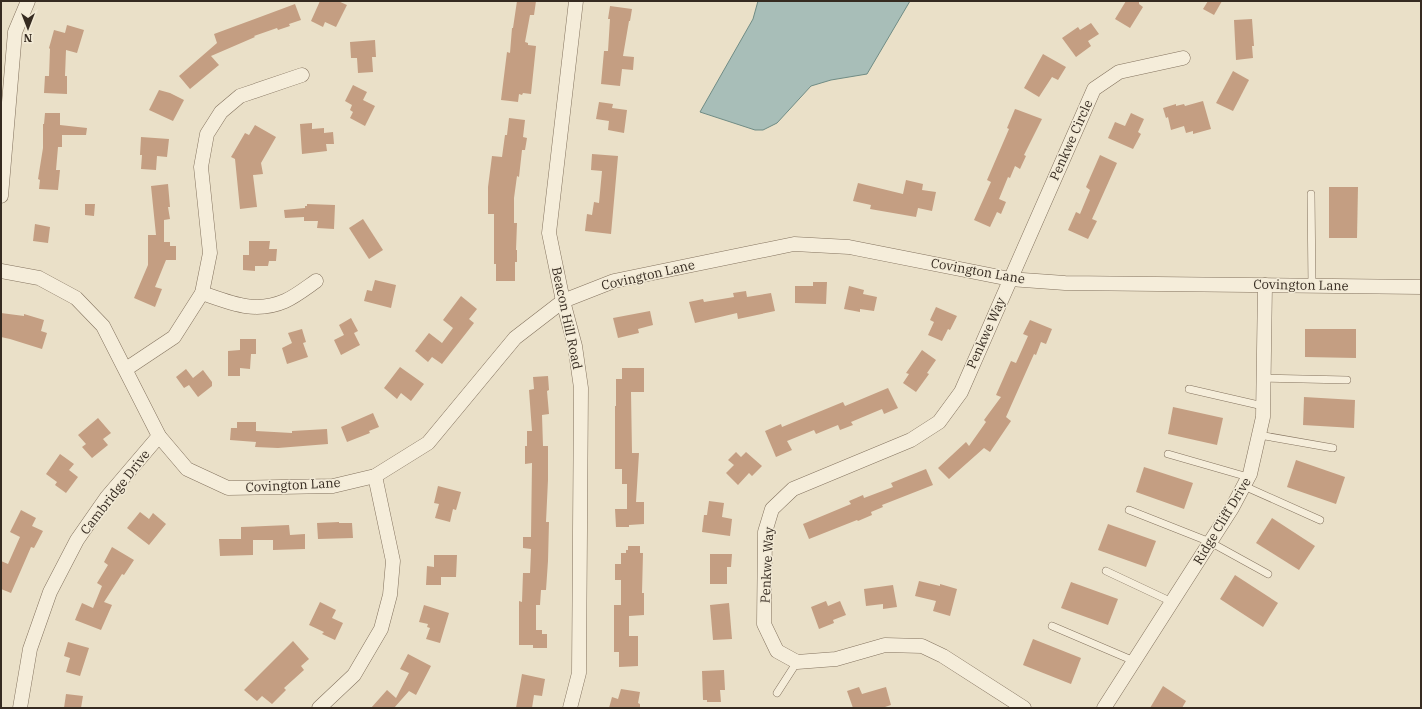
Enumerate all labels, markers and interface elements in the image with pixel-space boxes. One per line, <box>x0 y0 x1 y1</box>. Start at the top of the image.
north arrow <box>8 8 48 48</box>
text: N <box>23 31 32 45</box>
street label: Penkwe Circle <box>1046 97 1096 183</box>
street label: Covington Lane <box>930 254 1026 288</box>
street label: Covington Lane <box>600 256 696 294</box>
street label: Beacon Hill Road <box>548 265 586 371</box>
street label: Covington Lane <box>1253 276 1349 294</box>
street label: Penkwe Way <box>963 295 1009 371</box>
street label: Cambridge Drive <box>77 446 153 538</box>
street label: Covington Lane <box>245 474 341 496</box>
street label: Ridge Cliff Drive <box>1189 474 1255 568</box>
street label: Penkwe Way <box>757 526 777 604</box>

